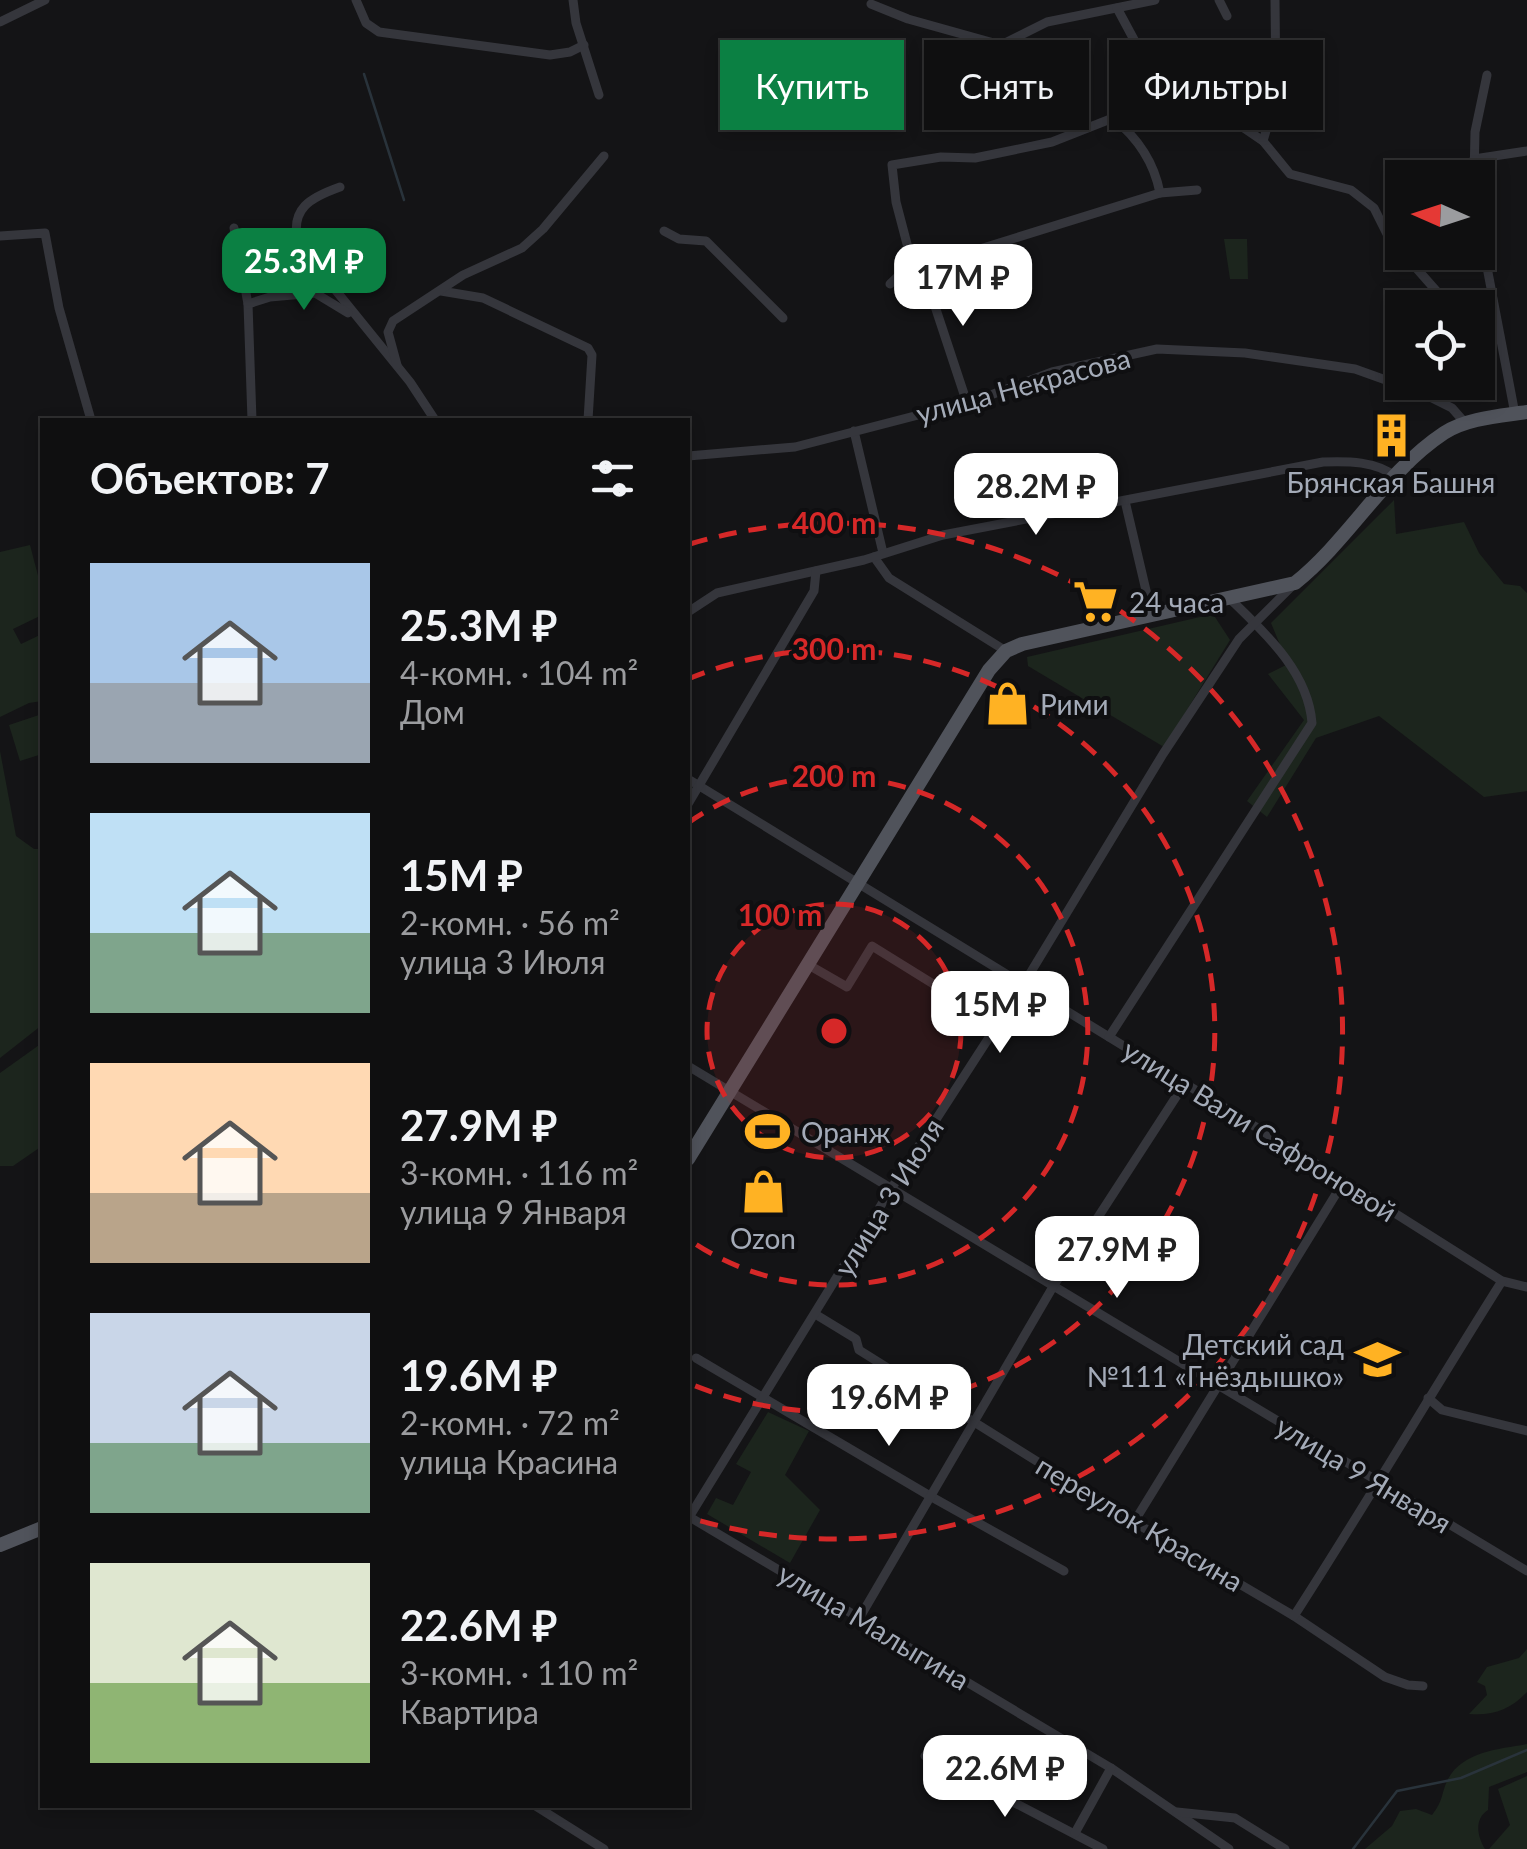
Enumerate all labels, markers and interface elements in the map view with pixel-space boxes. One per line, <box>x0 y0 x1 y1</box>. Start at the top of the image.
chip: Купить <box>720 40 904 130</box>
chip: Снять <box>924 40 1089 130</box>
chip: Фильтры <box>1109 40 1323 130</box>
north arrow <box>1385 160 1495 270</box>
map controls <box>1385 160 1495 400</box>
pin: 25.3M ₽ <box>212 228 396 313</box>
text: 25.3M ₽ <box>244 241 364 280</box>
pin: 17M ₽ <box>893 244 1033 329</box>
text: 17M ₽ <box>916 257 1010 296</box>
button: locate <box>1385 290 1495 400</box>
street label: улица Некрасова <box>912 340 1134 430</box>
building icon: Брянская Башня <box>1367 412 1415 460</box>
icon: filters <box>585 451 640 506</box>
text: Объектов: 7 <box>90 453 330 503</box>
pin: 28.2M ₽ <box>944 453 1128 538</box>
place label: Брянская Башня <box>1287 465 1495 499</box>
text: 28.2M ₽ <box>976 466 1096 505</box>
text: 400 m <box>792 504 876 540</box>
supermarket icon: 24 часа <box>1072 578 1120 626</box>
place label: 24 часа <box>1129 585 1224 619</box>
text: 25.3M ₽ <box>400 600 557 650</box>
icon: home <box>170 603 290 723</box>
text: 300 m <box>792 630 876 666</box>
text: 4-комн. · 104 m² <box>400 653 638 692</box>
shop icon: Рими <box>983 680 1031 728</box>
place label: Рими <box>1040 687 1109 721</box>
text: Дом <box>400 692 465 731</box>
text: 200 m <box>792 757 876 793</box>
text: 15M ₽ <box>400 850 523 900</box>
icon: home <box>170 853 290 973</box>
text: 100 m <box>738 896 822 932</box>
text: 2-комн. · 56 m² <box>400 903 620 942</box>
text: улица 3 Июля <box>400 942 606 981</box>
pin: 15M ₽ <box>930 971 1070 1056</box>
text: 15M ₽ <box>953 984 1047 1023</box>
centre of rings <box>816 1013 852 1049</box>
street label: улица Вали Сафроновой <box>1117 1032 1403 1228</box>
text: 27.9M ₽ <box>400 1100 557 1150</box>
icon: home <box>170 1103 290 1223</box>
sports icon: Оранж <box>744 1108 792 1156</box>
street label: улица 3 Июля <box>826 1112 950 1282</box>
place label: Оранж <box>801 1115 891 1149</box>
text: 3-комн. · 116 m² <box>400 1153 638 1192</box>
shop icon: Ozon <box>739 1168 787 1216</box>
text: улица 9 Января <box>400 1192 627 1231</box>
pin: 27.9M ₽ <box>1025 1216 1209 1301</box>
place label: Ozon <box>730 1221 796 1255</box>
text: 27.9M ₽ <box>1057 1229 1177 1268</box>
place label: Детский сад №111 «Гнёздышко» <box>1087 1327 1344 1393</box>
school or university icon: Детский сад №111 «Гнёздышко» <box>1353 1336 1401 1384</box>
text: 19.6M ₽ <box>400 1350 557 1400</box>
icon: home <box>170 1353 290 1473</box>
pin: 19.6M ₽ <box>797 1364 981 1449</box>
text: 19.6M ₽ <box>829 1377 949 1416</box>
text: 2-комн. · 72 m² <box>400 1403 620 1442</box>
street label: улица 9 Января <box>1270 1408 1458 1540</box>
text: улица Красина <box>400 1442 618 1481</box>
street label: переулок Красина <box>1031 1448 1249 1598</box>
street label: улица Малыгина <box>772 1556 976 1696</box>
text: 22.6M ₽ <box>400 1600 557 1650</box>
icon: home <box>170 1603 290 1723</box>
text: 3-комн. · 110 m² <box>400 1653 638 1692</box>
text: Квартира <box>400 1692 539 1731</box>
pin: 22.6M ₽ <box>913 1735 1097 1820</box>
text: 22.6M ₽ <box>945 1748 1065 1787</box>

